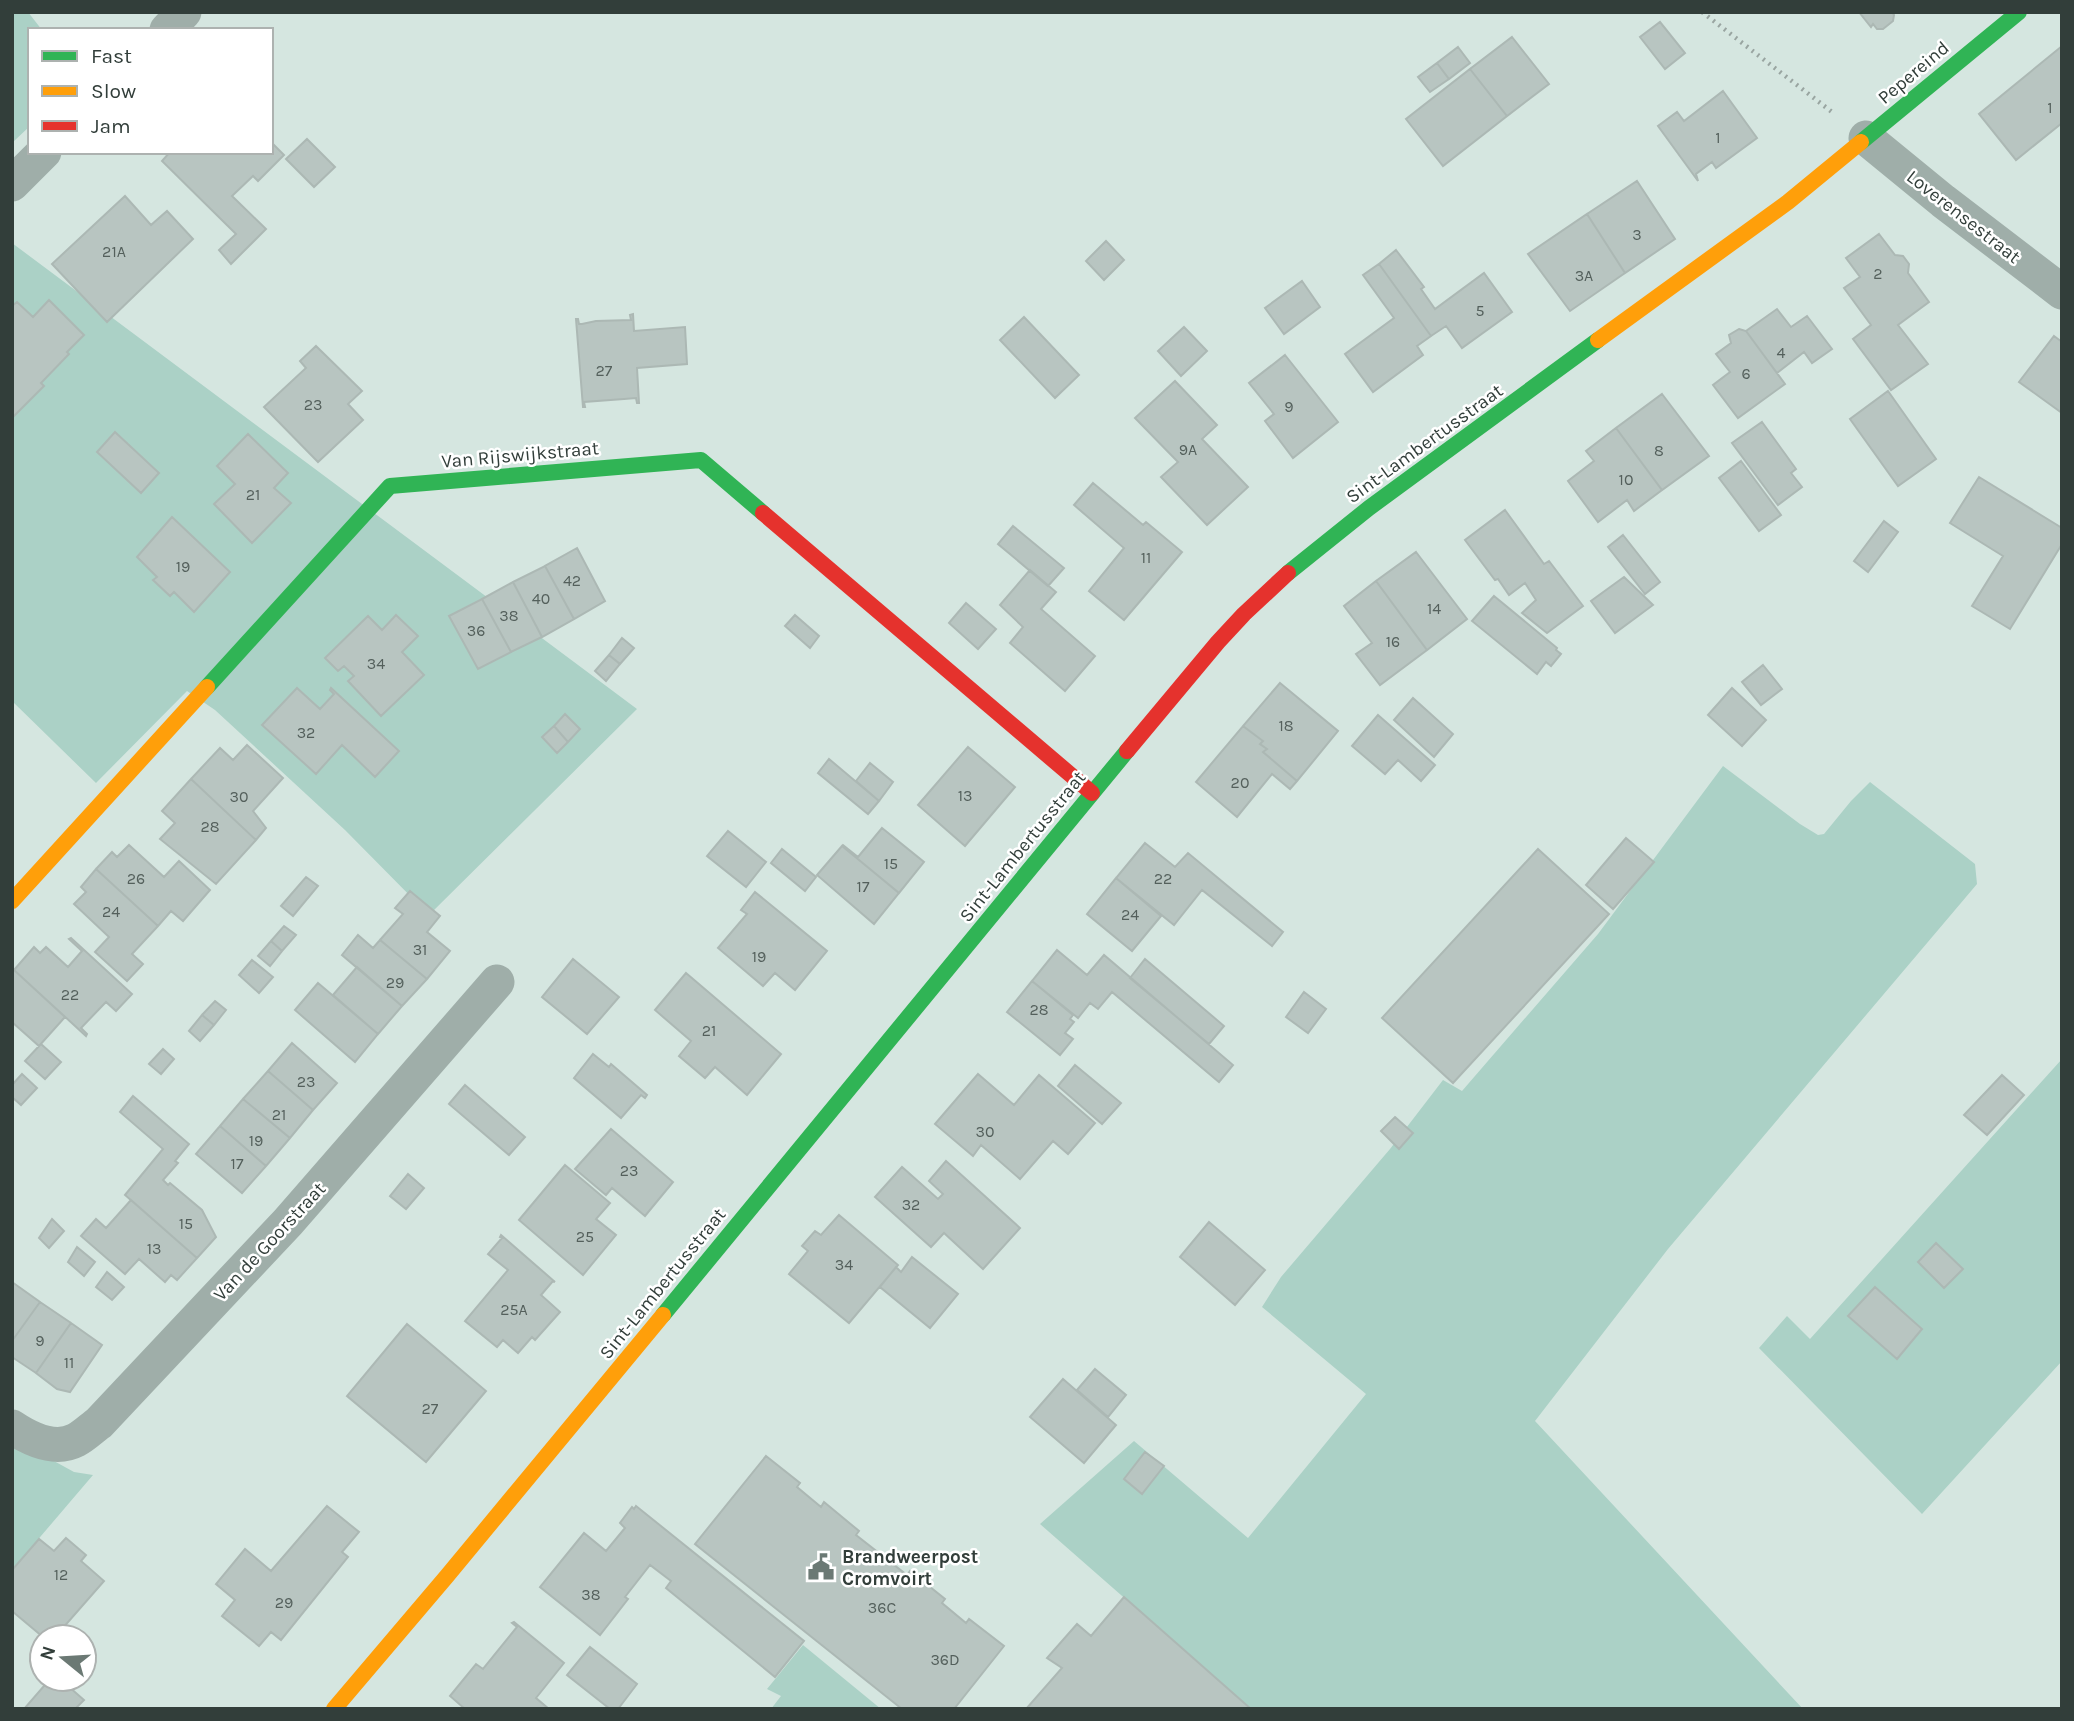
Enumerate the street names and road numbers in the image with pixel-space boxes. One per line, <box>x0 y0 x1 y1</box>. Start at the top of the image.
street label: Pepereind <box>1874 37 1954 109</box>
street label: Loverensestraat <box>1902 165 2025 268</box>
street label: Sint-Lambertusstraat <box>1342 380 1507 508</box>
street label: Van Rijswijkstraat <box>440 437 600 473</box>
street label: Sint-Lambertusstraat <box>955 767 1091 927</box>
street label: Van de Goorstraat <box>209 1178 330 1305</box>
street label: Sint-Lambertusstraat <box>595 1204 731 1364</box>

